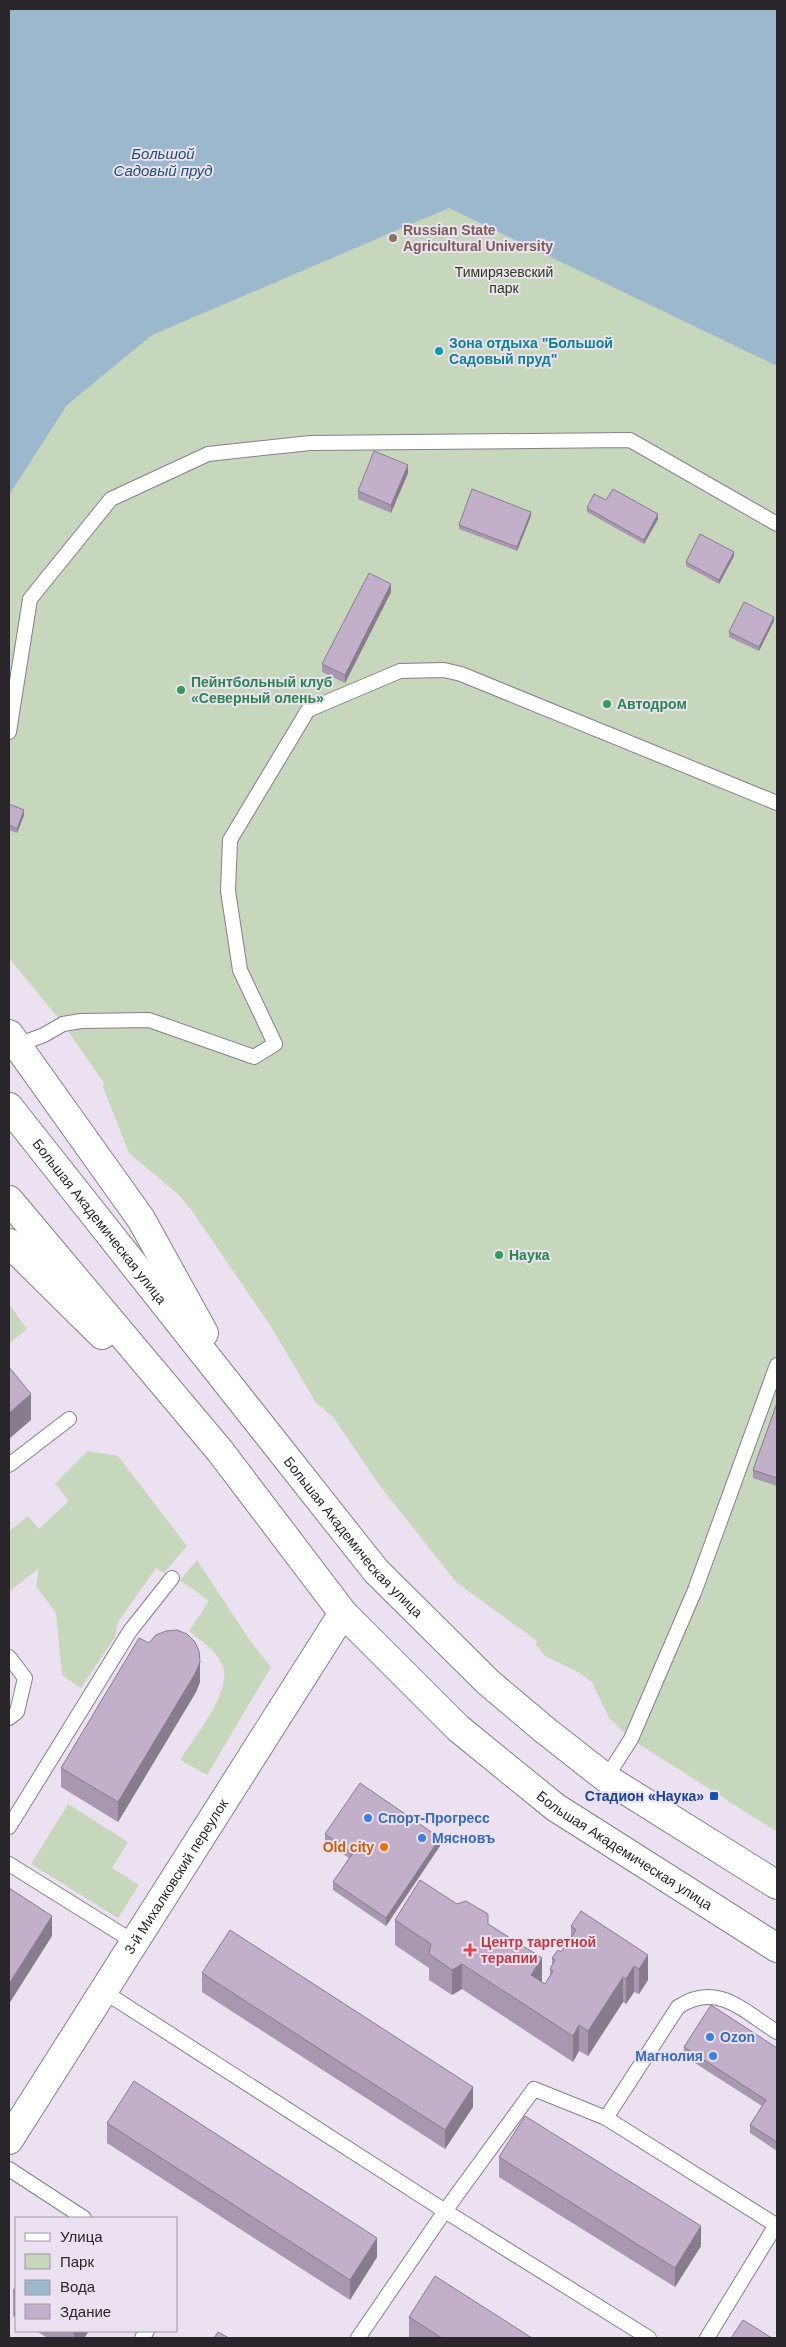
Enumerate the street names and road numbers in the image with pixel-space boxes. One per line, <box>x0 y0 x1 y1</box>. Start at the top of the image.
street label: Большая Академическая улица <box>29 1136 170 1307</box>
street label: Большая Академическая улица <box>281 1453 426 1621</box>
street label: Большая Академическая улица <box>534 1788 716 1913</box>
street label: 3-й Михалковский переулок <box>121 1795 232 1957</box>

